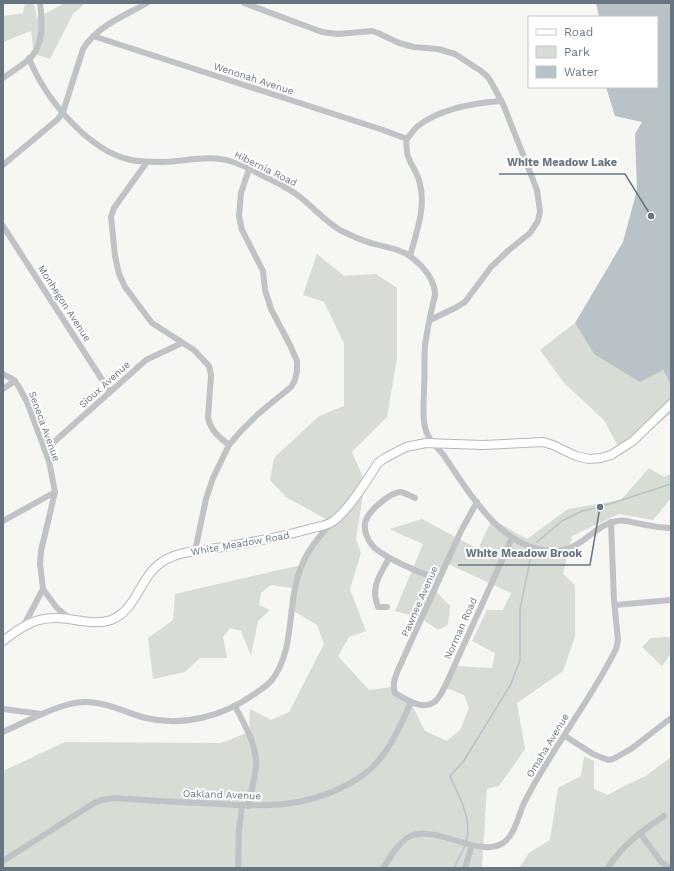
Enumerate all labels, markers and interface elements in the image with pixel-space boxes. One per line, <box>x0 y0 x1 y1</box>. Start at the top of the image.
legend <box>528 16 658 88</box>
text: Road <box>564 25 593 39</box>
text: Park <box>564 45 590 59</box>
street label: Wenonah Avenue <box>212 60 296 97</box>
text: Water <box>564 65 599 79</box>
street label: Hibernia Road <box>233 149 299 188</box>
callout: White Meadow Lake <box>499 151 625 174</box>
text: White Meadow Lake <box>507 156 617 169</box>
street label: Monhegon Avenue <box>36 263 93 344</box>
street label: Sioux Avenue <box>77 358 132 410</box>
street label: Seneca Avenue <box>27 390 62 463</box>
street label: White Meadow Road <box>190 529 290 558</box>
callout: White Meadow Brook <box>458 542 590 565</box>
text: White Meadow Brook <box>466 547 582 560</box>
street label: Pawnee Avenue <box>399 564 440 638</box>
street label: Norman Road <box>442 596 479 661</box>
street label: Omaha Avenue <box>524 711 571 779</box>
street label: Oakland Avenue <box>183 788 262 801</box>

